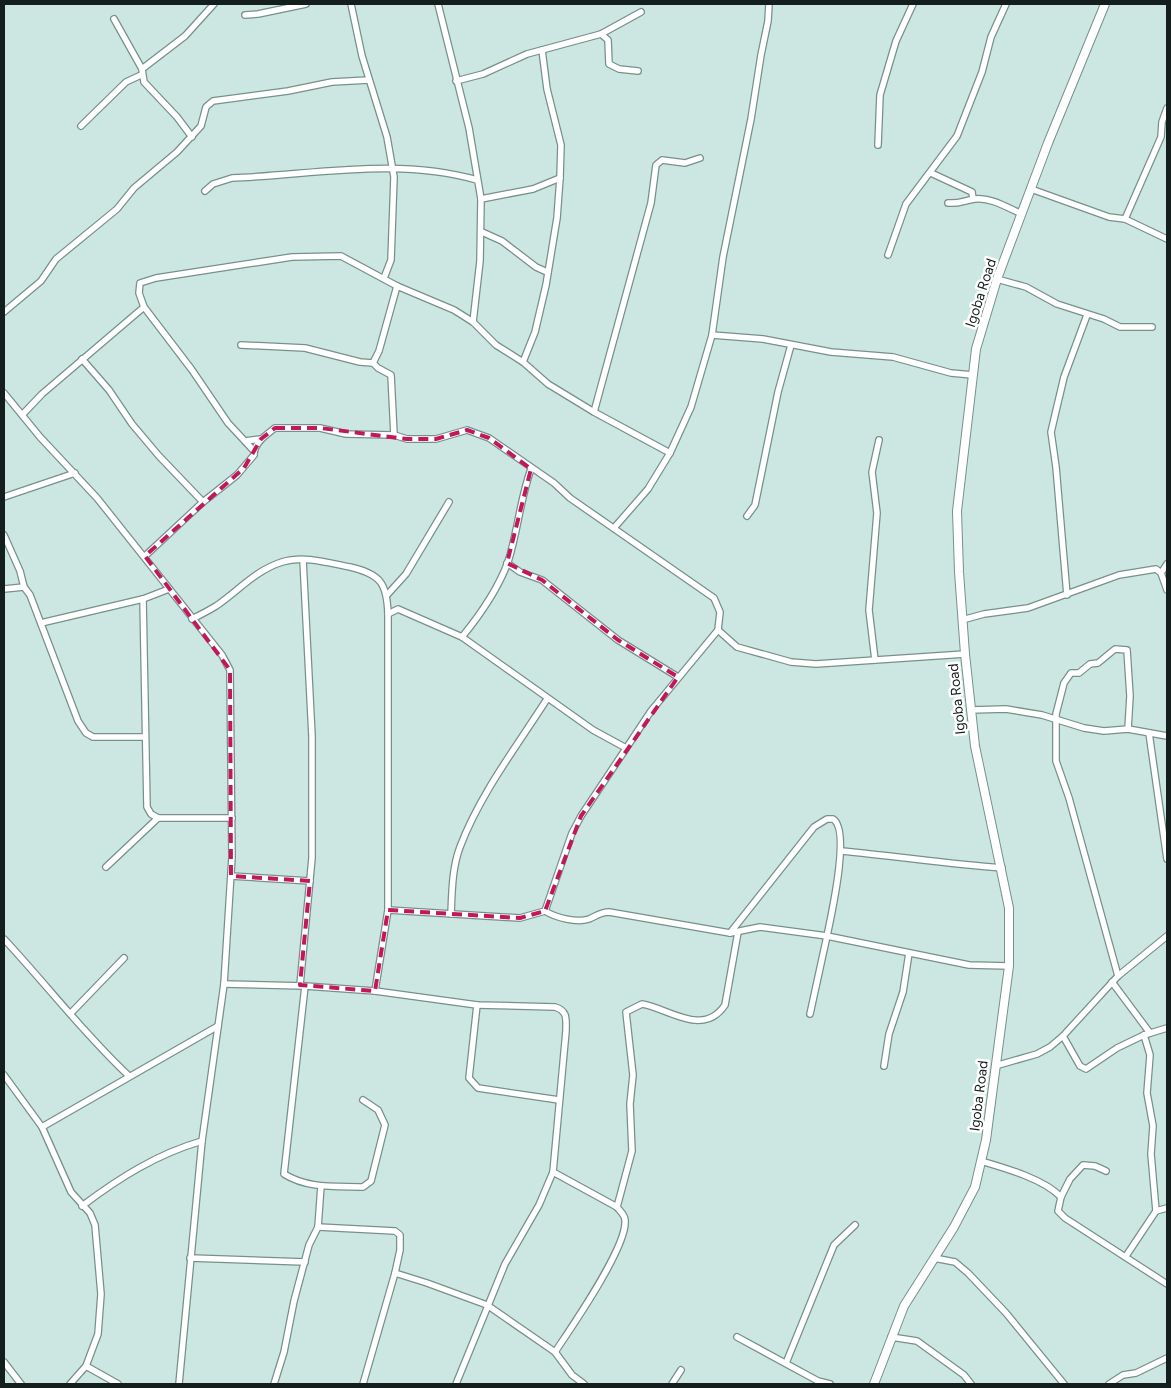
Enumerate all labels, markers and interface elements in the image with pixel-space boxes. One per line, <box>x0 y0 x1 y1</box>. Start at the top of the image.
street label: Igoba Road <box>962 257 1000 329</box>
street label: Igoba Road <box>945 663 969 735</box>
street label: Igoba Road <box>966 1060 992 1132</box>

